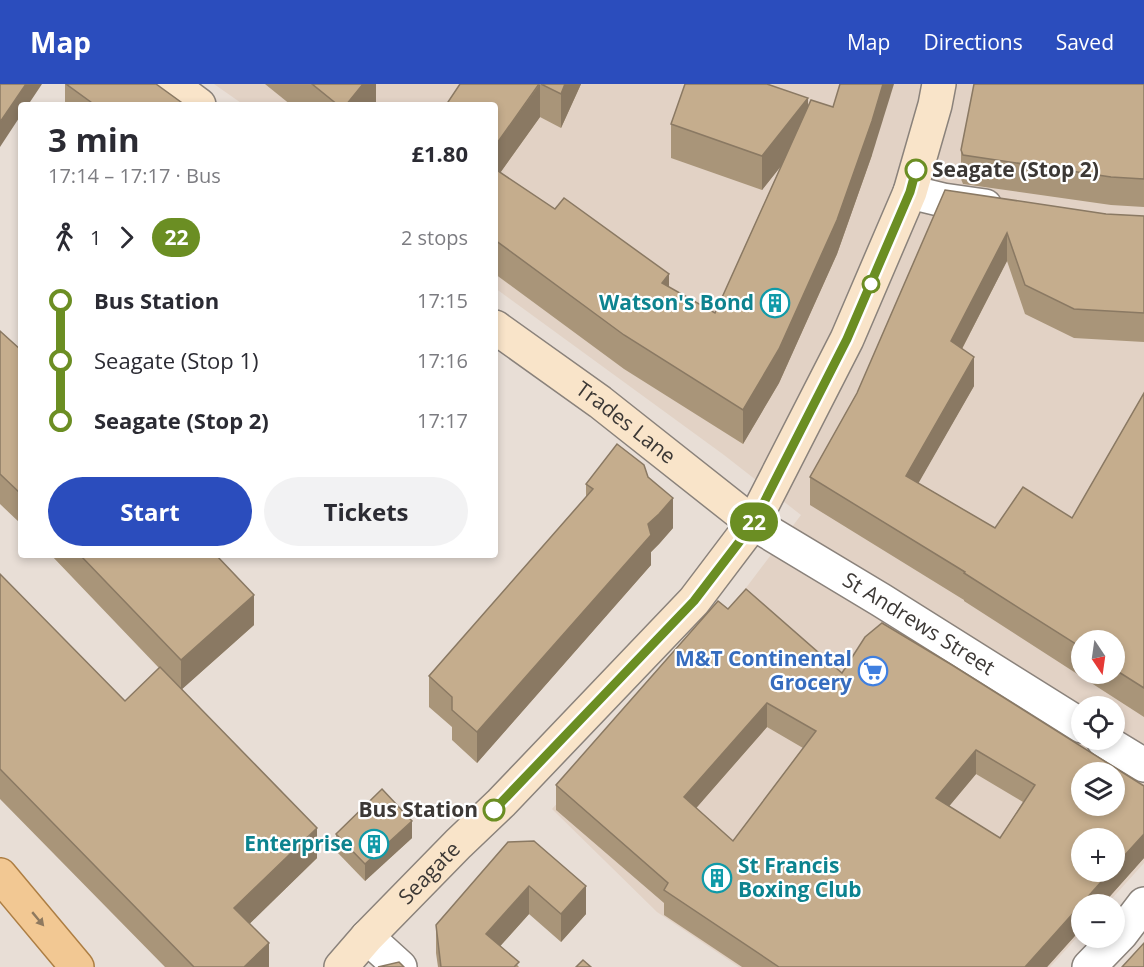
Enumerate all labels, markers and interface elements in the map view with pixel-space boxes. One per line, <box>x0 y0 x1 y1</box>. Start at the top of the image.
text: Map <box>30 23 91 61</box>
text: Map <box>847 28 890 56</box>
text: Directions <box>923 28 1023 56</box>
text: Saved <box>1056 28 1114 56</box>
text: 3 min <box>48 117 140 162</box>
text: £1.80 <box>411 138 468 168</box>
place label: Seagate (Stop 2) <box>932 155 1099 183</box>
marker: Seagate (Stop 2) <box>905 159 927 181</box>
text: 17:14 – 17:17 · Bus <box>48 162 221 189</box>
icon: walk <box>48 221 81 254</box>
icon: forward <box>110 221 143 254</box>
text: 22 <box>164 223 188 251</box>
text: 1 <box>90 224 101 251</box>
text: 2 stops <box>401 224 468 251</box>
unlabelled marker <box>862 275 880 293</box>
text: Bus Station <box>94 285 219 315</box>
text: 17:15 <box>417 287 468 314</box>
building icon: Watson's Bond <box>759 287 791 319</box>
place label: Watson's Bond <box>599 288 754 316</box>
text: Seagate (Stop 1) <box>94 345 259 375</box>
text: 17:16 <box>417 347 468 374</box>
street label: Trades Lane <box>571 374 682 470</box>
text: Seagate (Stop 2) <box>94 405 269 435</box>
text: 17:17 <box>417 407 468 434</box>
button: Start <box>48 477 252 546</box>
button: Tickets <box>264 477 468 546</box>
line badge: 22 <box>727 502 781 542</box>
text: 22 <box>742 508 766 536</box>
street label: St Andrews Street <box>838 565 1001 681</box>
north arrow <box>1071 630 1125 684</box>
map controls <box>1071 630 1125 948</box>
place label: M&T Continental Grocery <box>675 644 852 696</box>
supermarket icon: M&T Continental Grocery <box>857 655 889 687</box>
button: locate <box>1071 696 1125 750</box>
button: layers <box>1071 762 1125 816</box>
place label: Bus Station <box>359 795 478 823</box>
marker: Bus Station <box>483 799 505 821</box>
building icon: Enterprise <box>358 828 390 860</box>
button: + <box>1071 828 1125 882</box>
place label: Enterprise <box>244 829 353 857</box>
street label: Seagate <box>392 835 466 910</box>
place label: St Francis Boxing Club <box>738 851 862 903</box>
building icon: St Francis Boxing Club <box>701 862 733 894</box>
button: − <box>1071 894 1125 948</box>
one-way arrow <box>31 911 44 926</box>

